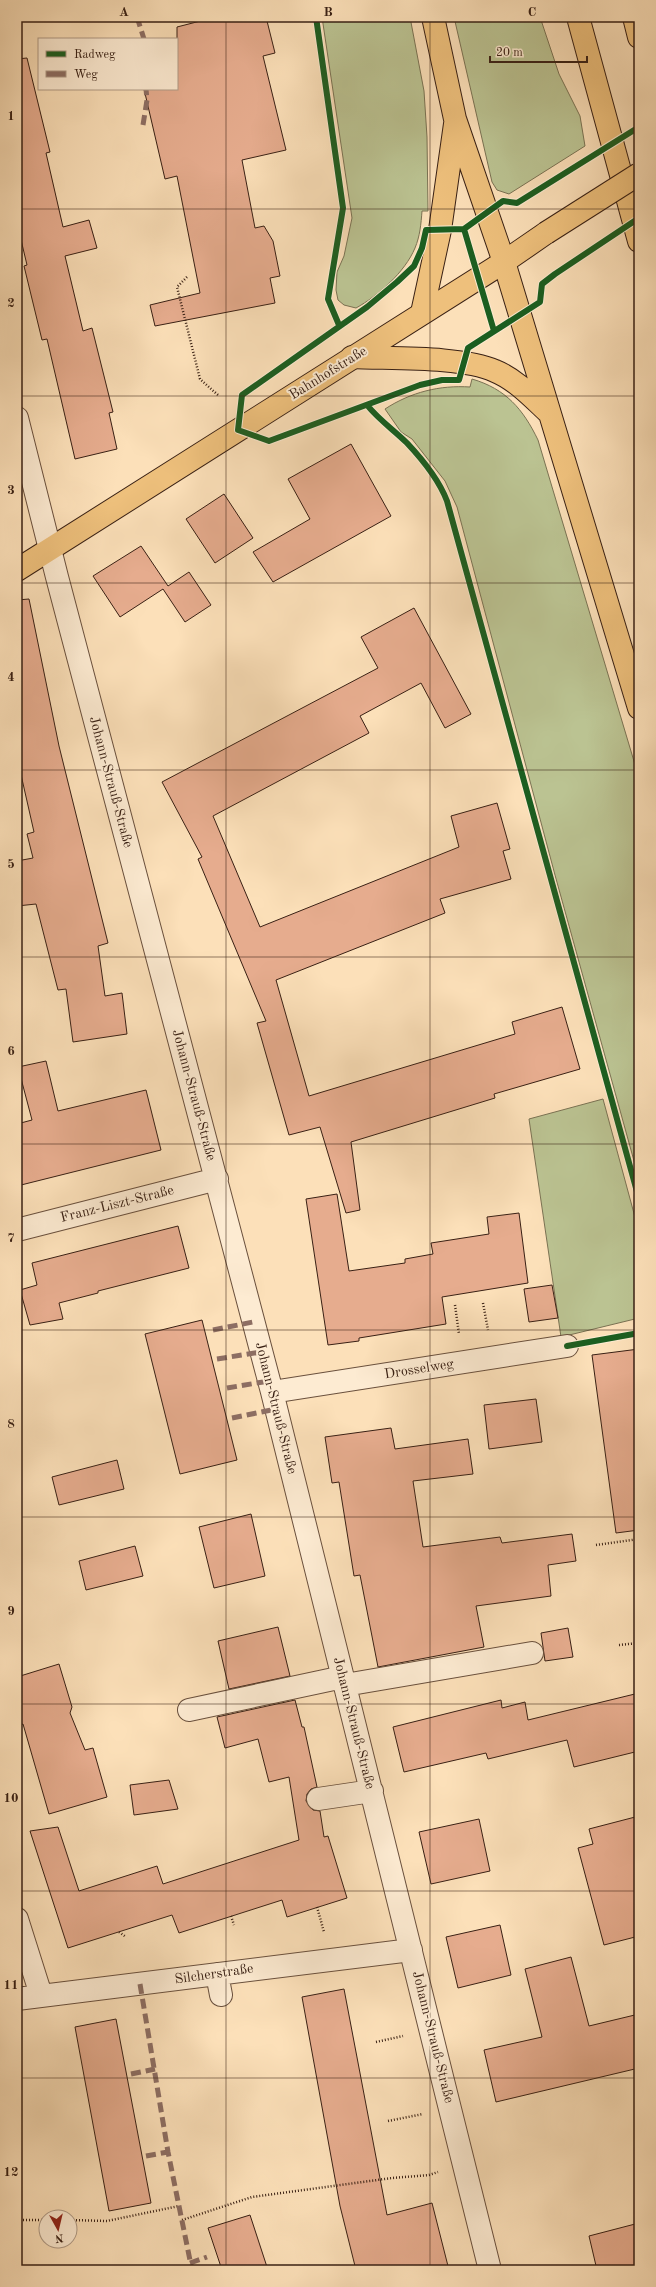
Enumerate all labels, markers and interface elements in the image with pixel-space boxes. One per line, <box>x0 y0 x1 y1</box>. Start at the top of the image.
text: A <box>119 6 129 19</box>
text: B <box>323 6 333 19</box>
text: C <box>528 6 536 19</box>
legend <box>38 38 178 90</box>
scale bar <box>490 38 587 64</box>
text: 20 m <box>496 47 523 59</box>
text: Radweg <box>74 49 116 61</box>
text: Weg <box>74 69 98 81</box>
text: 1 <box>7 110 15 123</box>
text: 2 <box>7 297 15 310</box>
street label: Bahnhofstraße <box>287 344 369 402</box>
text: 3 <box>7 484 15 497</box>
text: 4 <box>7 671 15 684</box>
street label: Johann-Strauß-Straße <box>87 715 135 849</box>
text: 5 <box>7 858 15 871</box>
street label: Johann-Strauß-Straße <box>170 1028 218 1162</box>
text: 6 <box>7 1045 15 1058</box>
street label: Franz-Liszt-Straße <box>59 1183 175 1225</box>
text: 7 <box>7 1232 15 1245</box>
street label: Johann-Strauß-Straße <box>253 1341 299 1475</box>
street label: Drosselweg <box>383 1357 455 1381</box>
text: 8 <box>7 1418 15 1431</box>
text: 9 <box>7 1605 15 1618</box>
street label: Johann-Strauß-Straße <box>331 1656 377 1790</box>
text: 10 <box>3 1792 19 1805</box>
street label: Silcherstraße <box>174 1962 254 1986</box>
street label: Johann-Strauß-Straße <box>410 1970 456 2104</box>
text: 11 <box>3 1979 19 1992</box>
text: 12 <box>3 2166 19 2179</box>
north arrow <box>38 2209 78 2249</box>
text: N <box>54 2231 64 2244</box>

